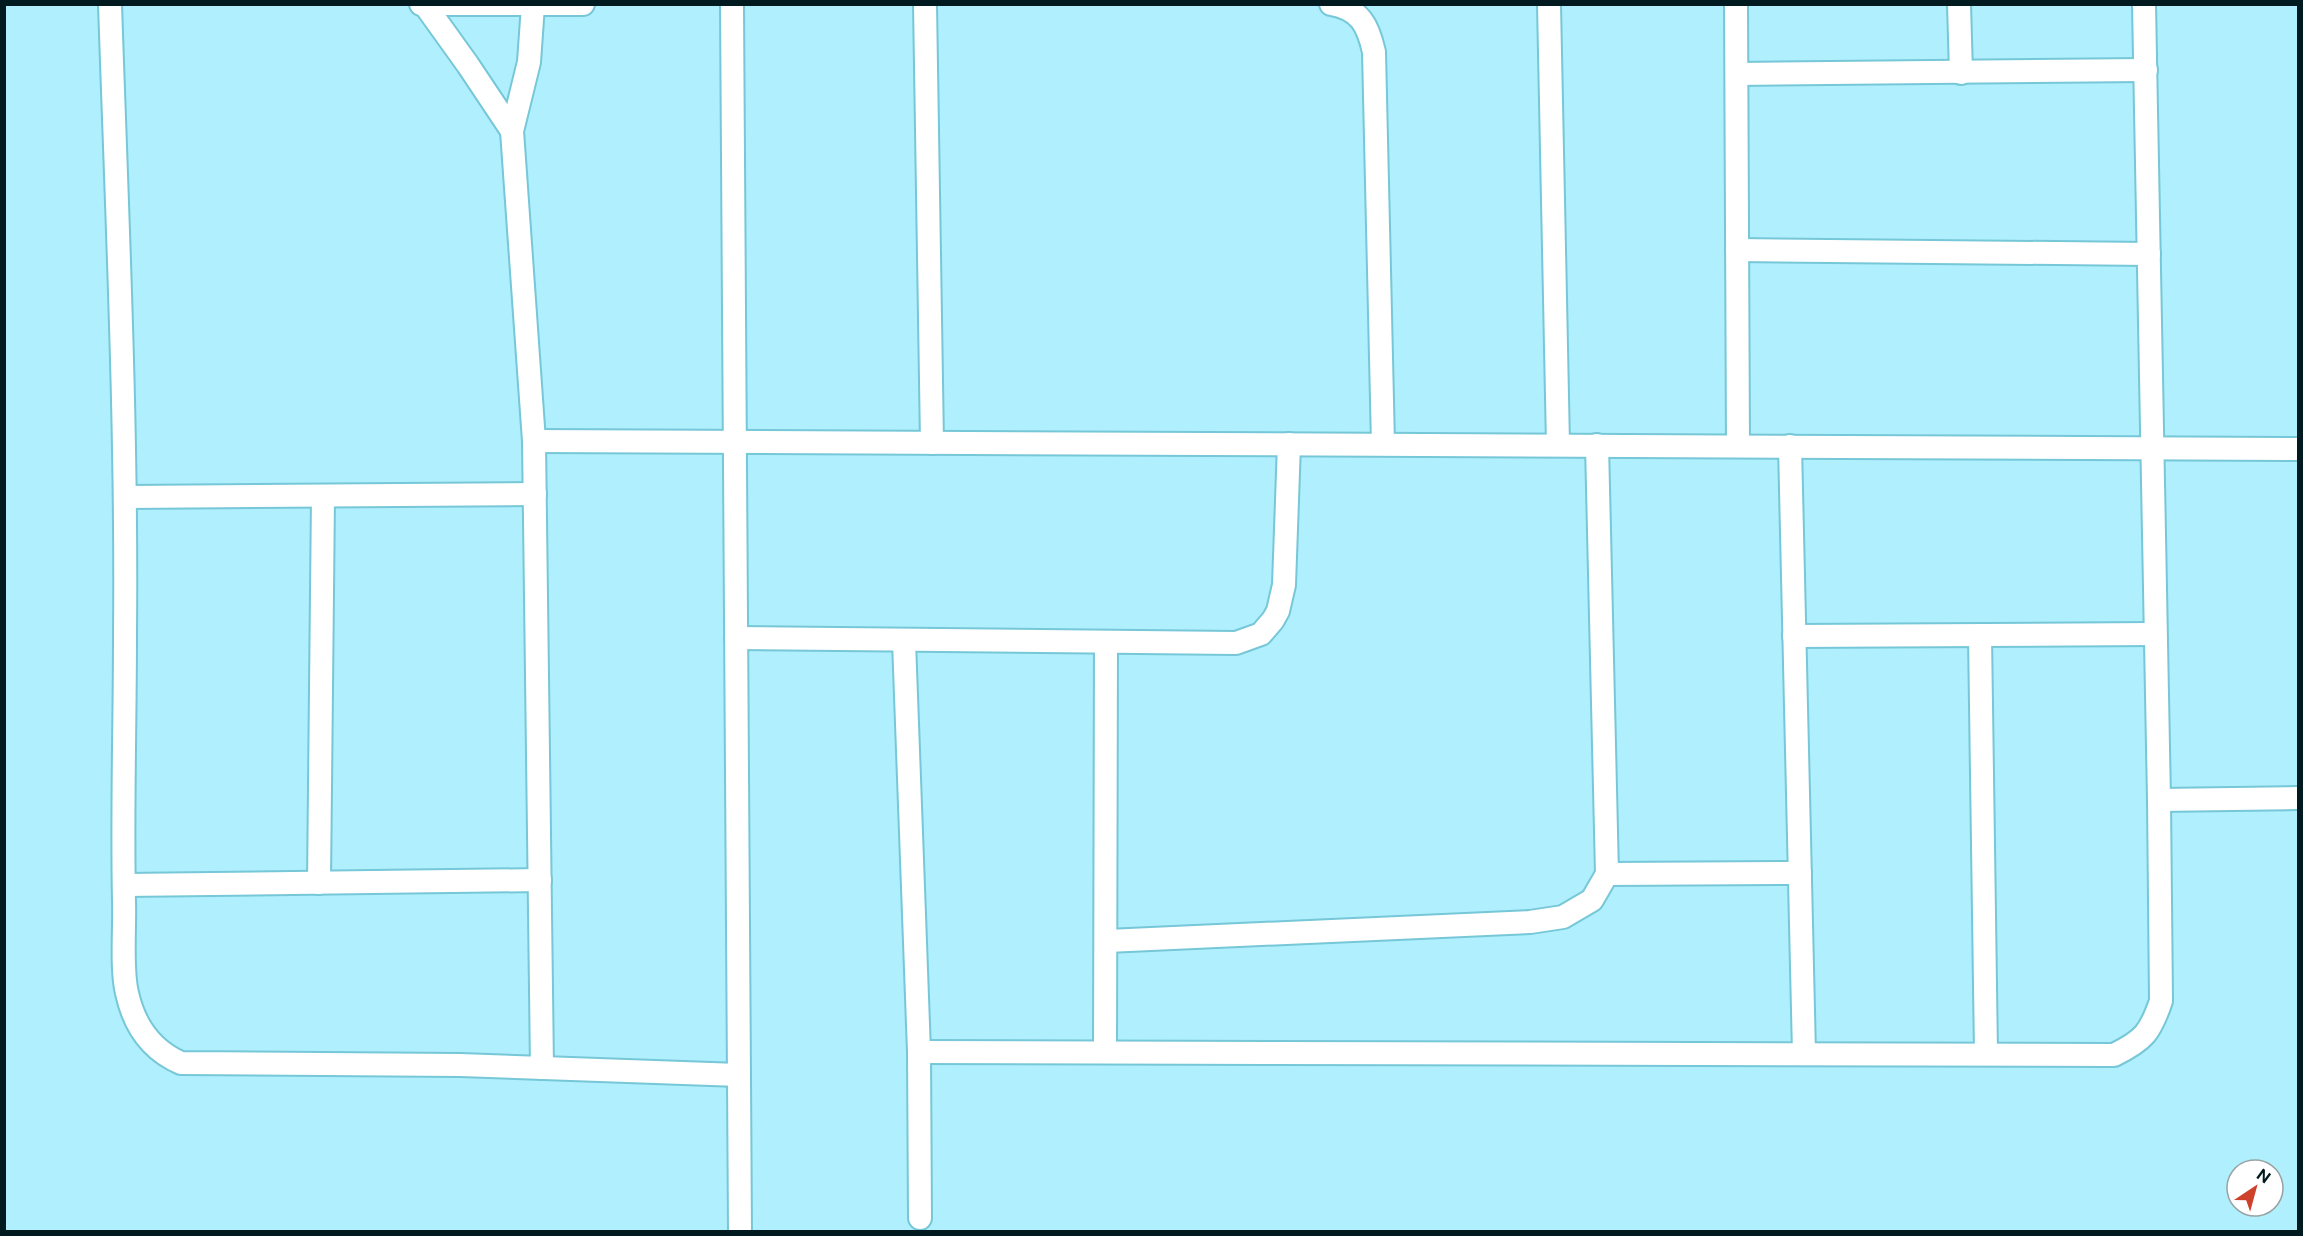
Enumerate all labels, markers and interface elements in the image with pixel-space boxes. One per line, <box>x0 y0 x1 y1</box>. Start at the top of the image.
north arrow <box>2225 1158 2285 1218</box>
text: N <box>2253 1165 2274 1188</box>

